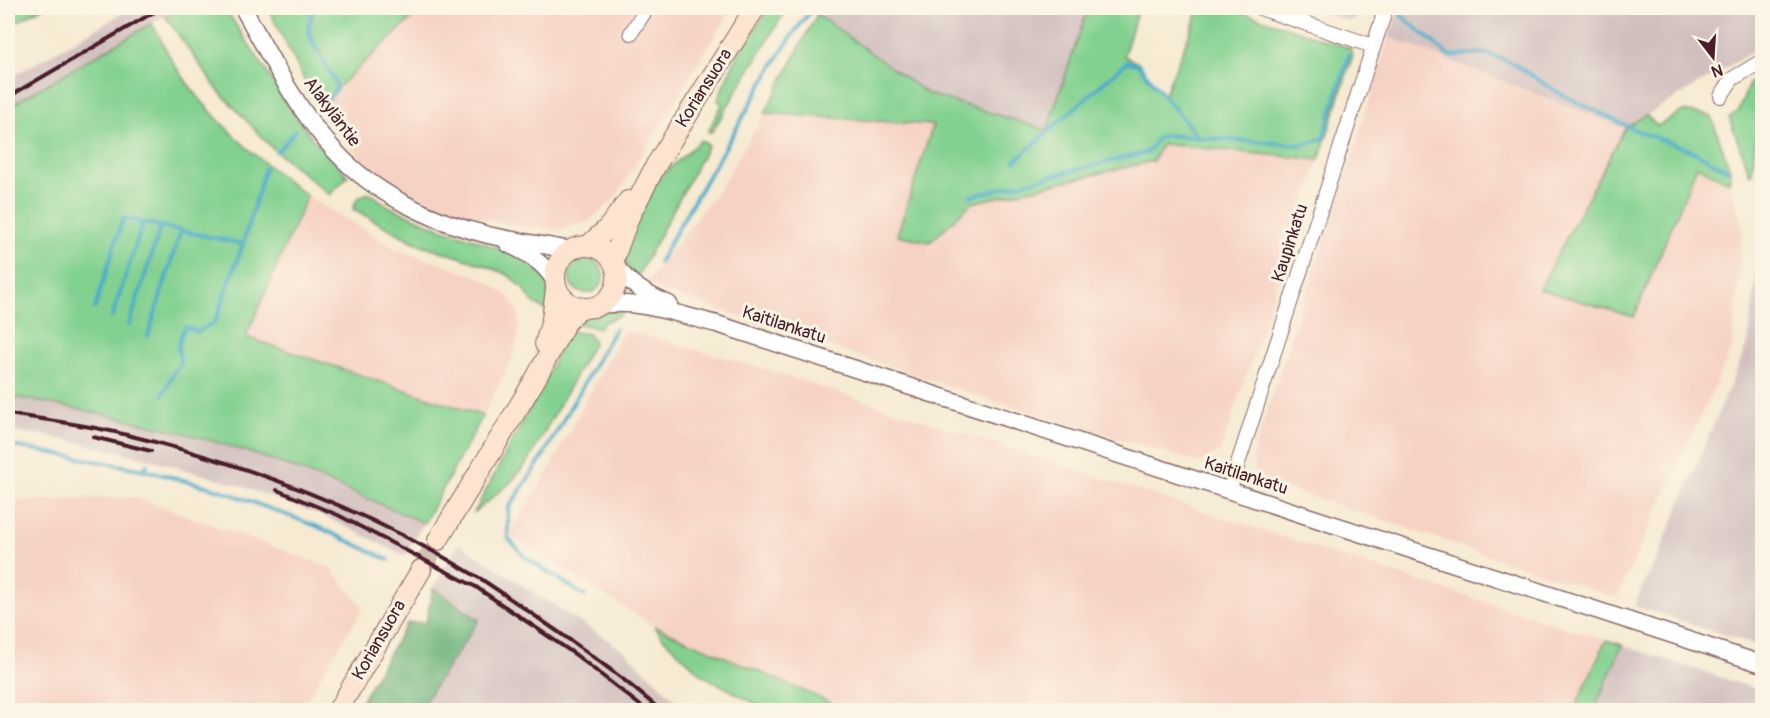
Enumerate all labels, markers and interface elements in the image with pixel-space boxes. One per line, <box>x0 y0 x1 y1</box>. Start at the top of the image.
north arrow <box>1683 27 1743 87</box>
street label: Koriansuora <box>671 44 737 132</box>
text: N <box>1709 59 1725 82</box>
street label: Alakyläntie <box>298 72 366 152</box>
street label: Kaupinkatu <box>1267 201 1313 285</box>
street label: Kaitilankatu <box>739 301 829 349</box>
street label: Kaitilankatu <box>1201 452 1291 500</box>
street label: Koriansuora <box>347 596 411 684</box>

